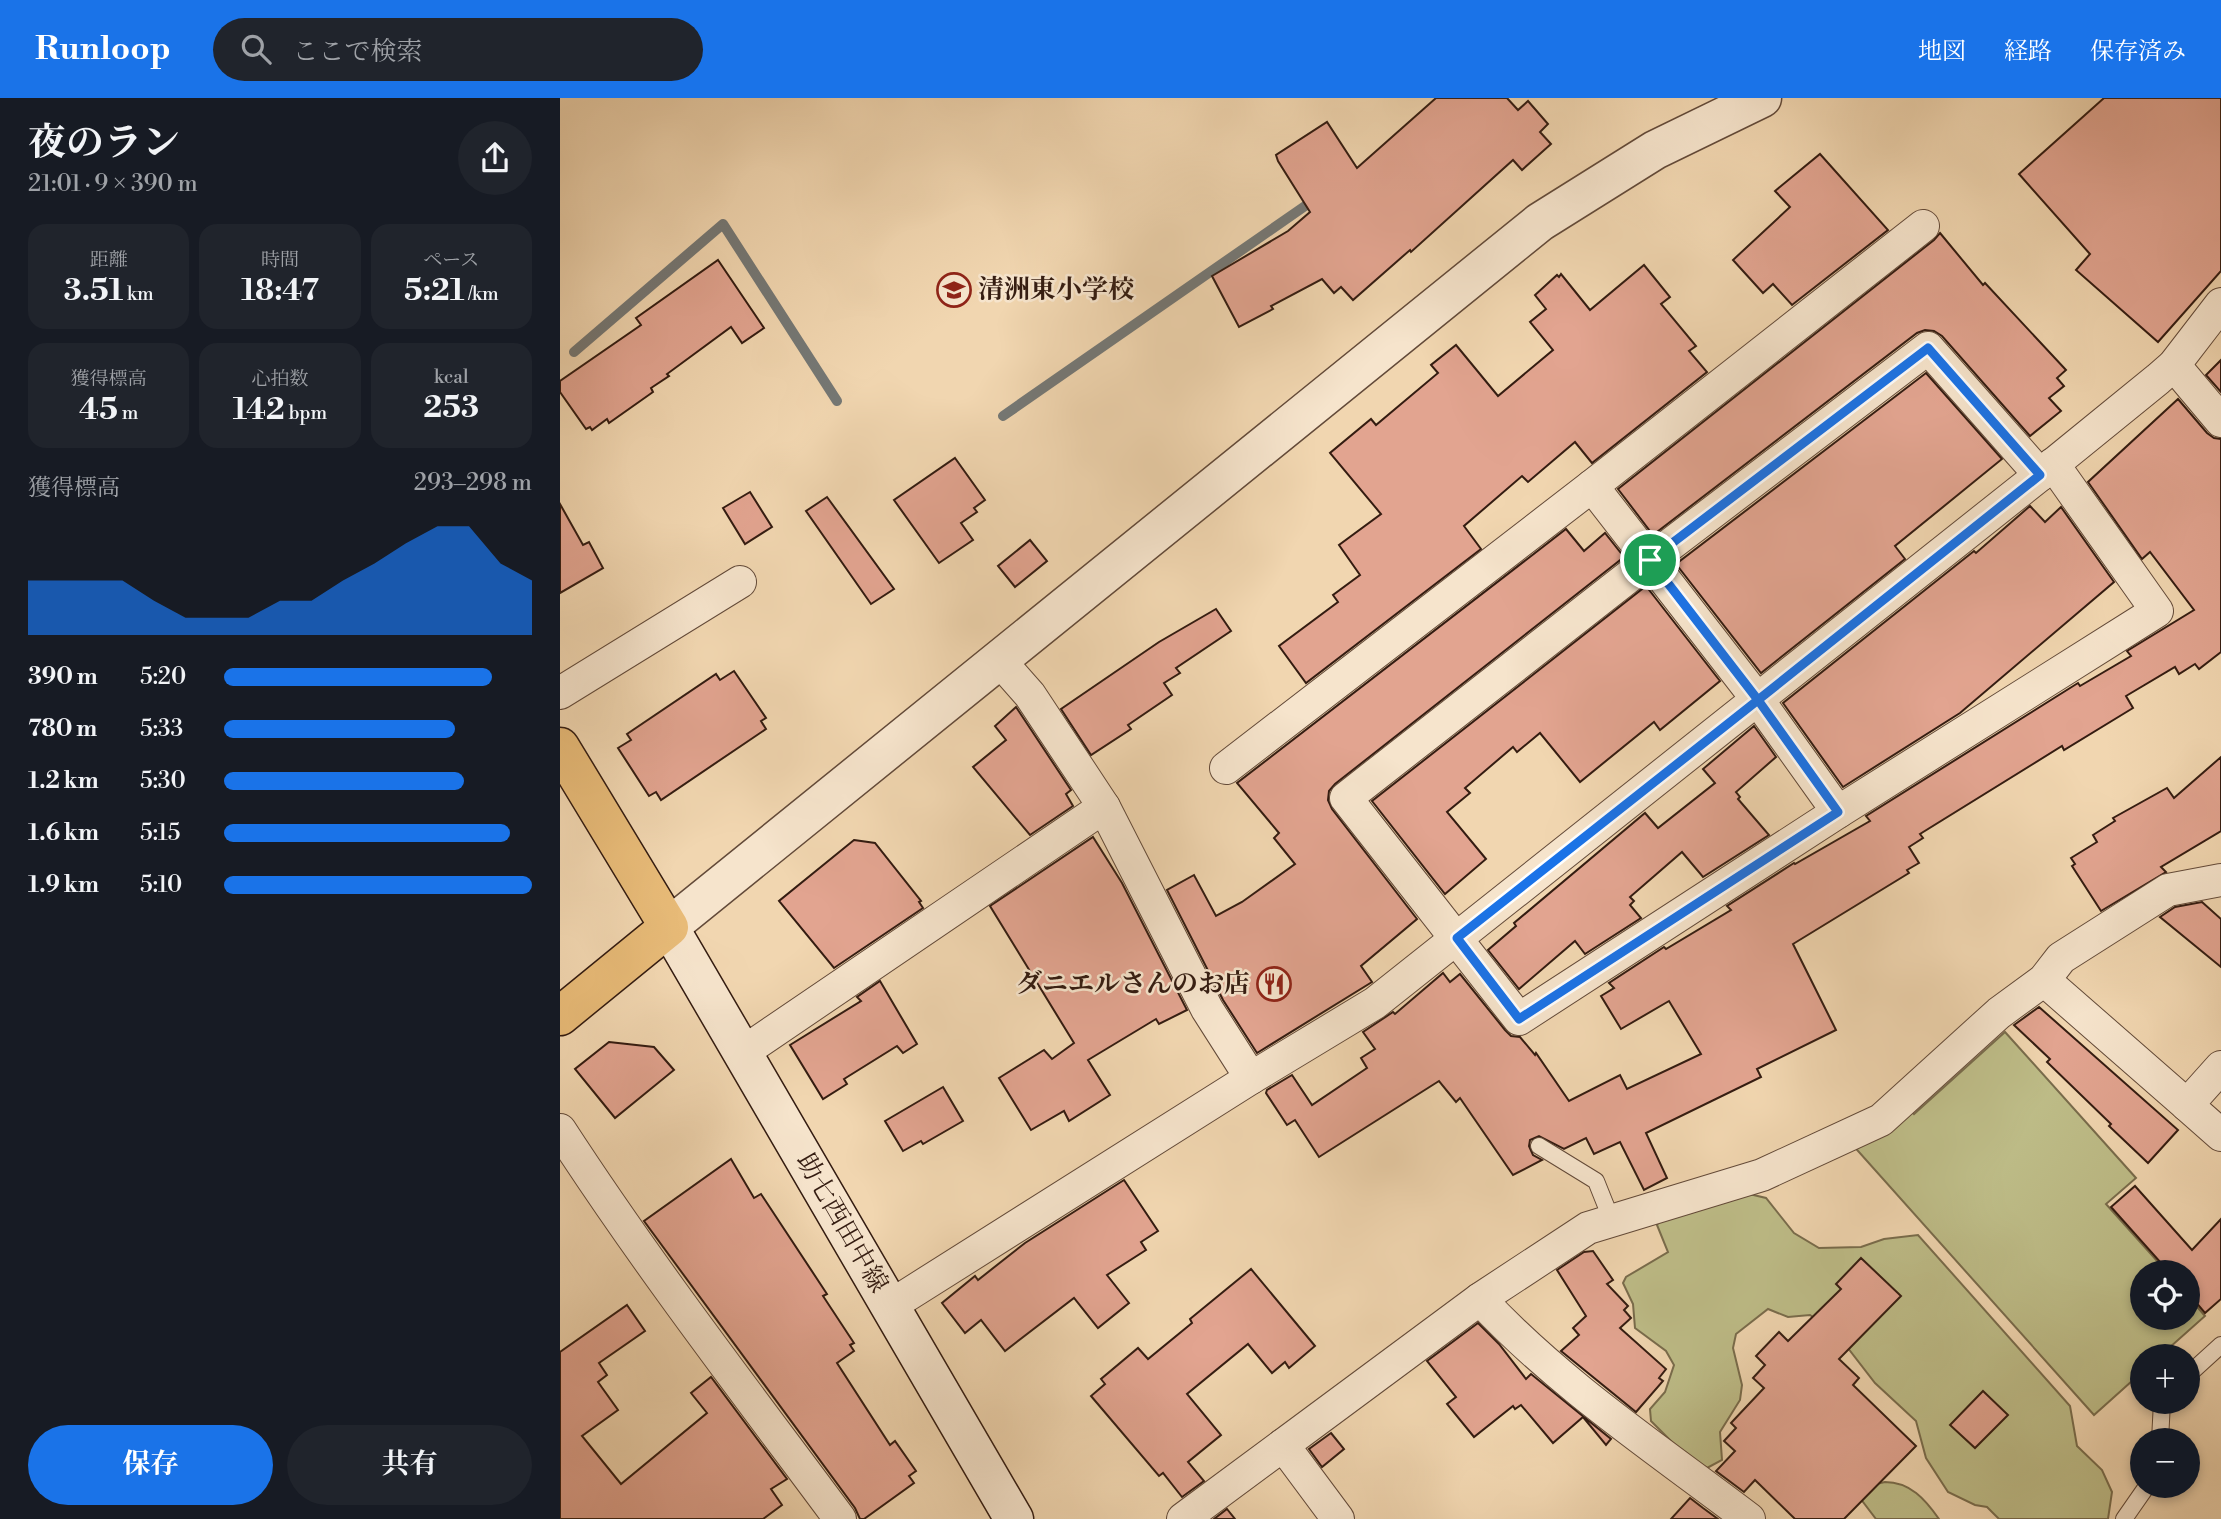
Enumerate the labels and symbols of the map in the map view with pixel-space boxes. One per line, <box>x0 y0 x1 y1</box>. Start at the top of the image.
school or university icon: 清洲東小学校 <box>935 271 973 309</box>
place label: 清洲東小学校 <box>978 274 1134 306</box>
pin <box>1620 530 1680 590</box>
restaurant icon: ダニエルさんのお店 <box>1255 965 1293 1003</box>
place label: ダニエルさんのお店 <box>1016 968 1250 1000</box>
street label: 助七西田中線 <box>789 1147 895 1299</box>

